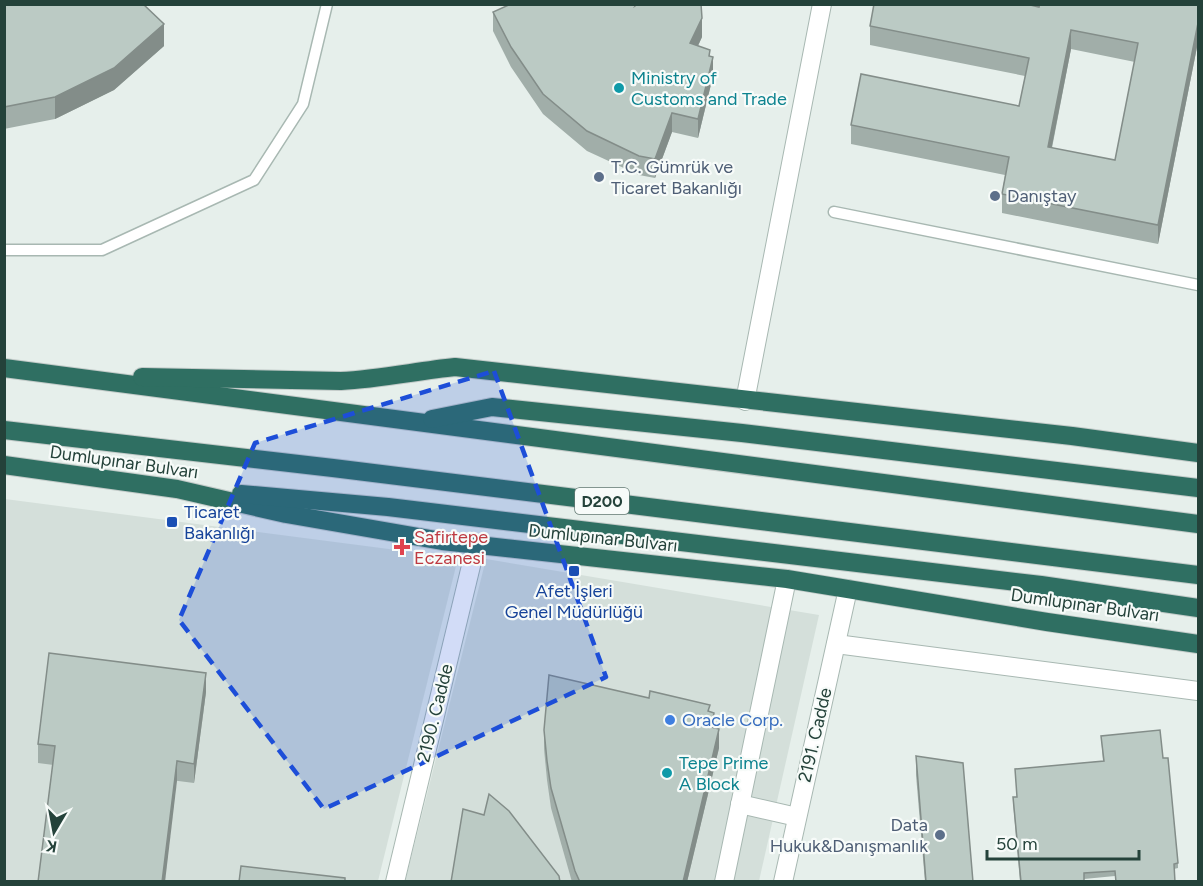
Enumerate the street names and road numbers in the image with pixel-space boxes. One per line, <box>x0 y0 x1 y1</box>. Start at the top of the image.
street label: Dumlupınar Bulvarı <box>48 441 200 483</box>
road number: D200 <box>575 488 629 514</box>
street label: Dumlupınar Bulvarı <box>527 519 679 557</box>
street label: Dumlupınar Bulvarı <box>1009 584 1161 626</box>
street label: 2190. Cadde <box>412 661 458 764</box>
street label: 2191. Cadde <box>793 685 837 784</box>

